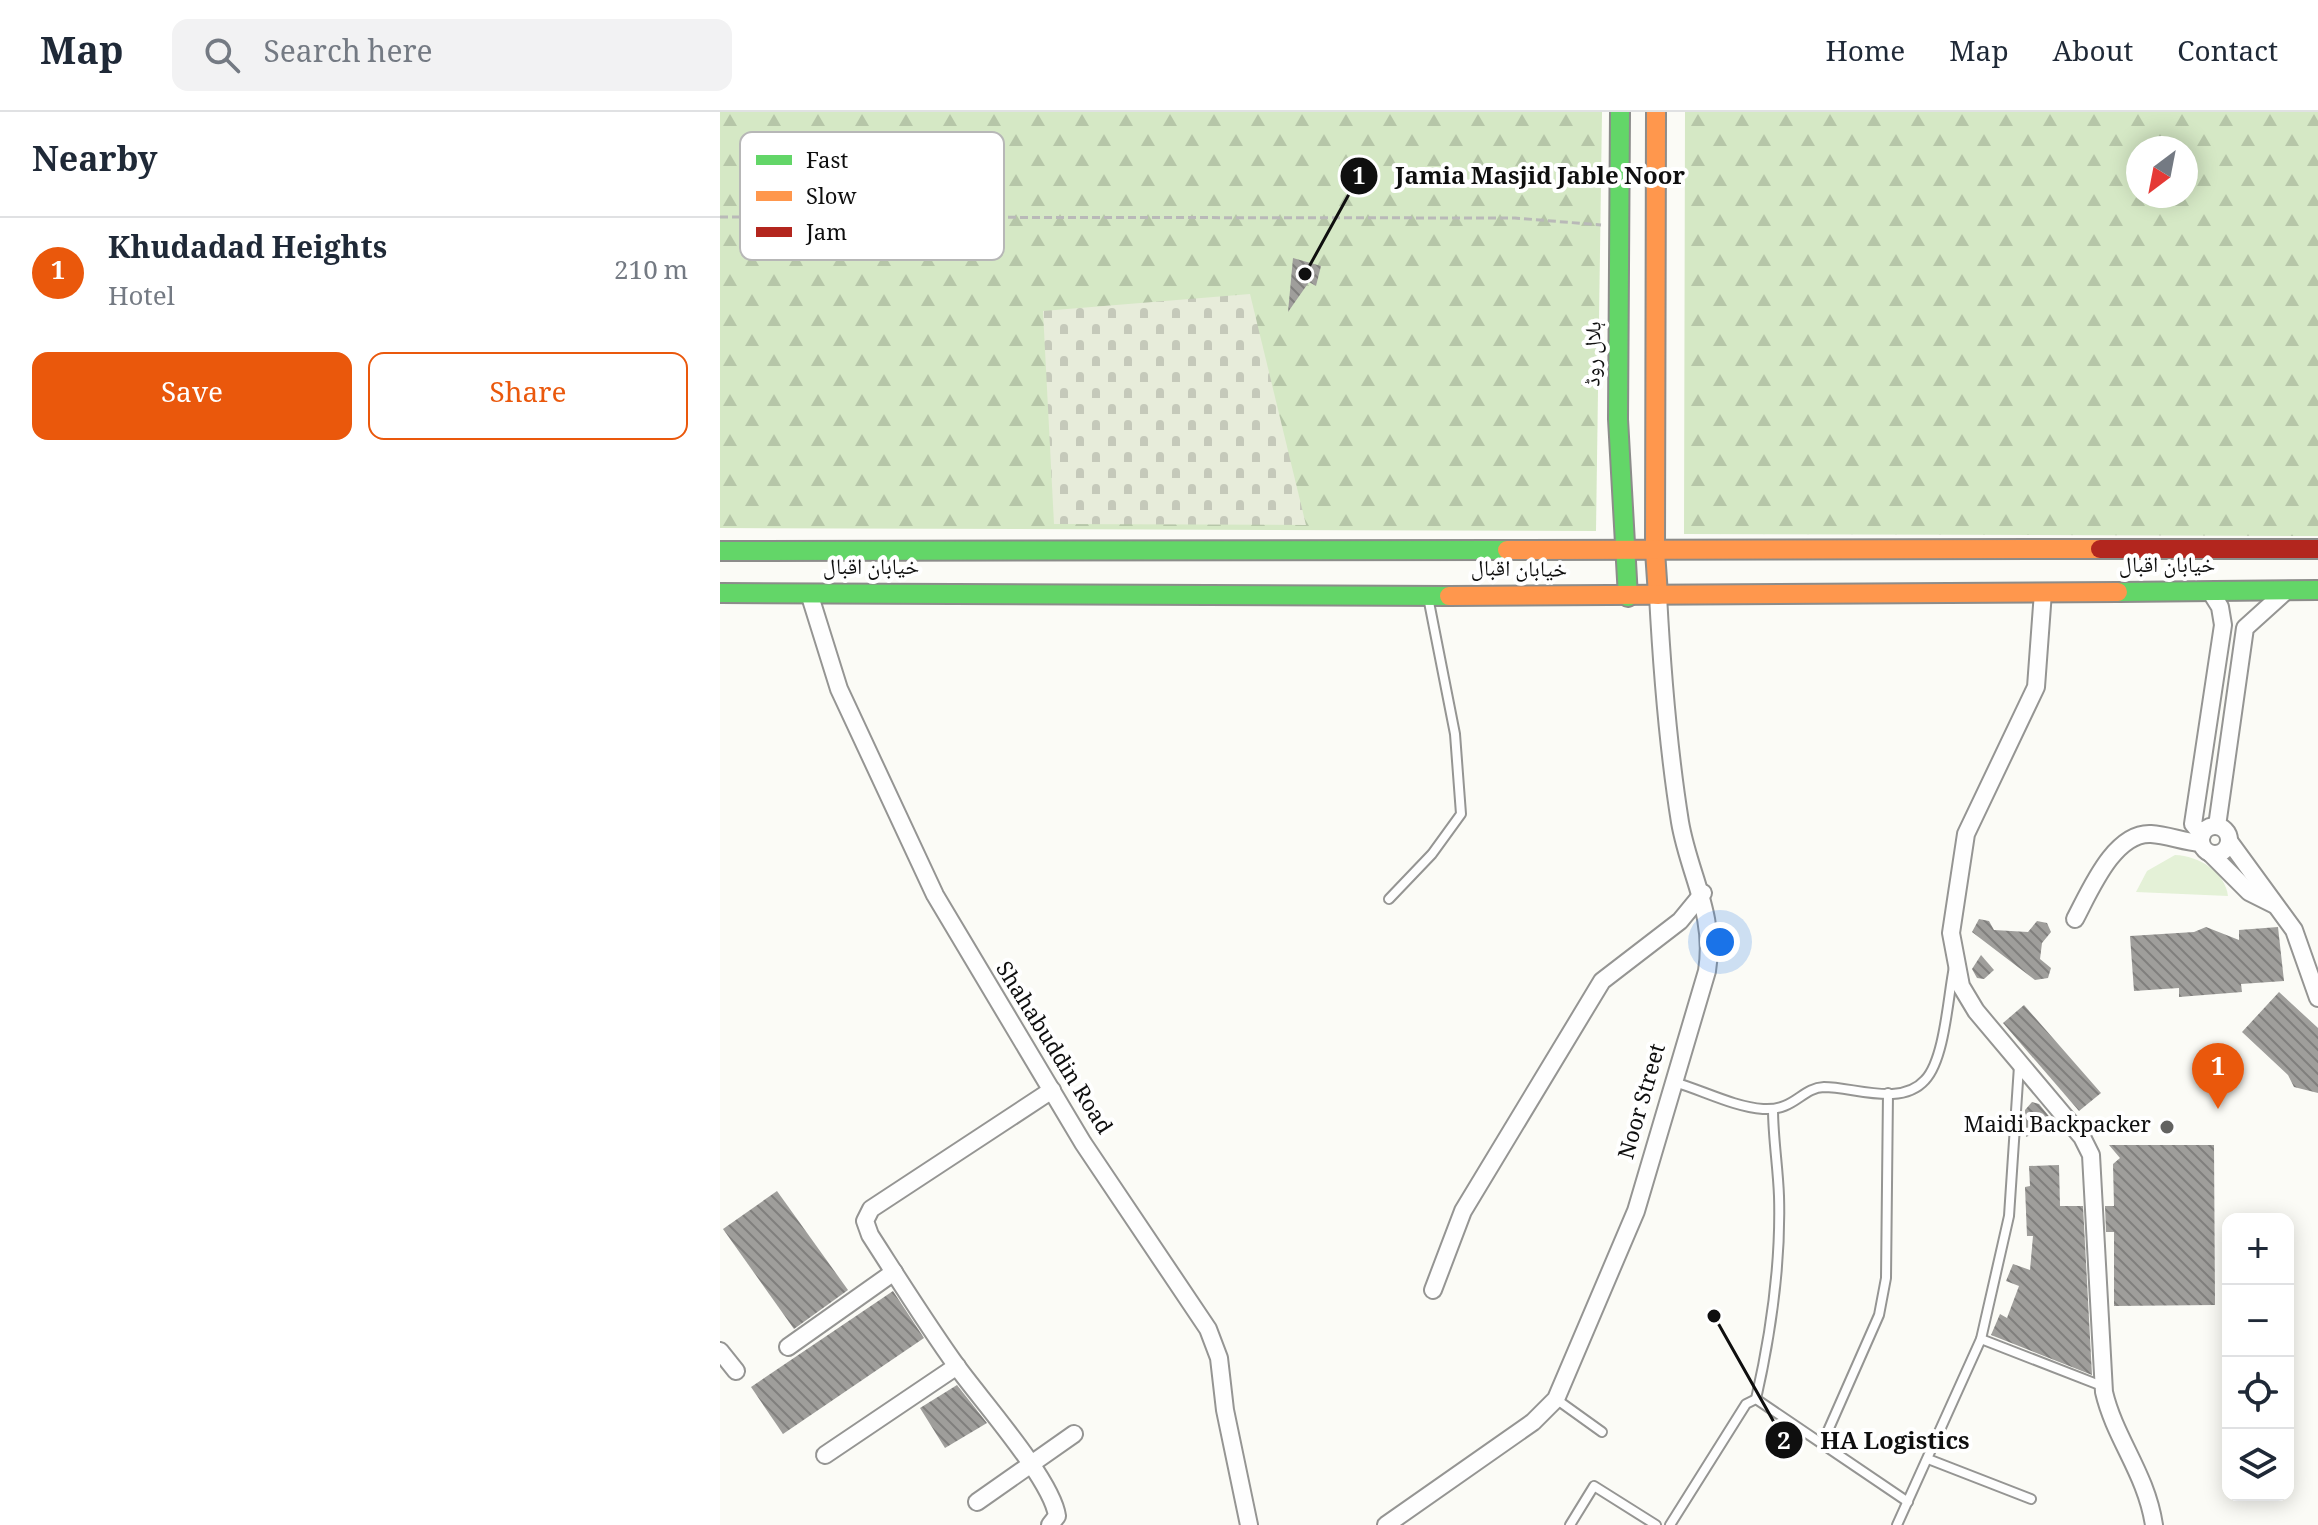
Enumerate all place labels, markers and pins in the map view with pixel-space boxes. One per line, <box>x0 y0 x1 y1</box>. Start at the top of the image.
callout: Jamia Masjid Jable Noor <box>1339 152 1701 200</box>
pin: 1 <box>2192 1043 2244 1109</box>
place label: Maidi Backpacker <box>1964 1108 2152 1146</box>
marker: Maidi Backpacker <box>2158 1118 2176 1136</box>
callout: HA Logistics <box>1764 1416 1985 1464</box>

